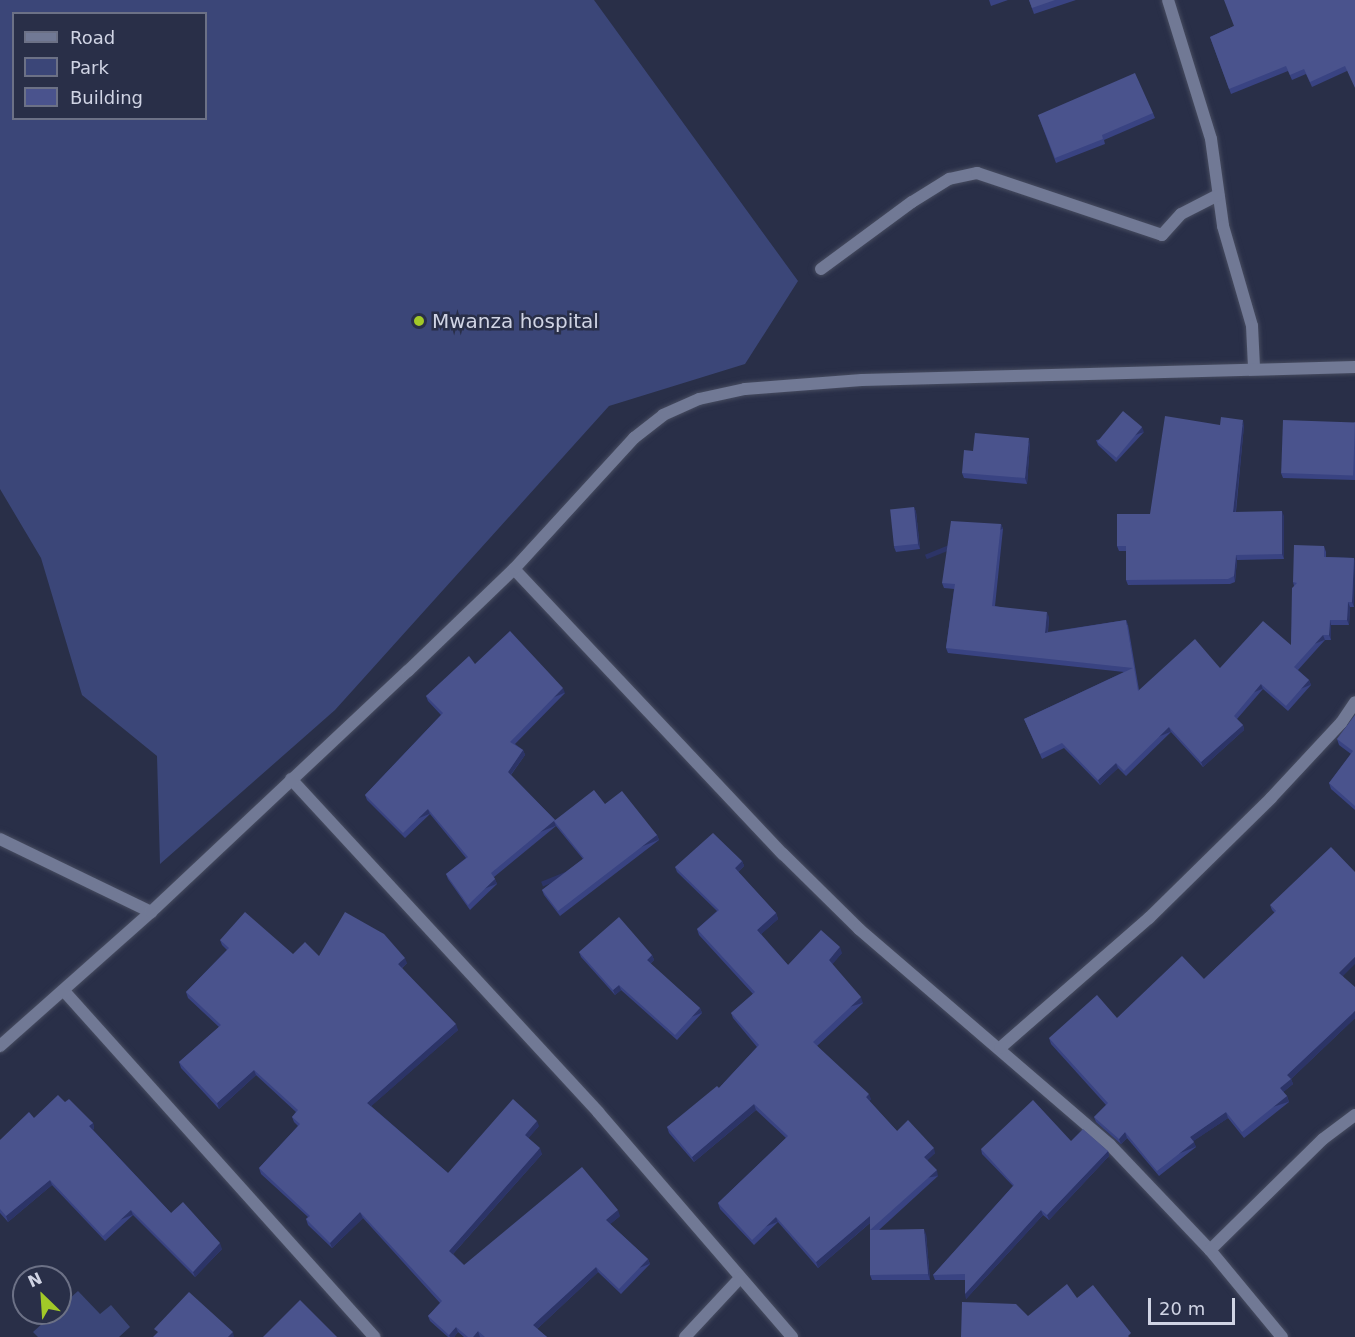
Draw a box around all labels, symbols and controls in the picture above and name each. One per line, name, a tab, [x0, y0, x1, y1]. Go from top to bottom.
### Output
legend	[12, 12, 207, 120]
text: Road	[70, 27, 115, 48]
text: Park	[70, 57, 109, 78]
text: Building	[70, 87, 143, 108]
place label: Mwanza hospital	[432, 309, 599, 333]
marker: Mwanza hospital	[410, 312, 428, 330]
north arrow	[12, 1265, 72, 1325]
text: N	[25, 1269, 45, 1291]
scale bar	[1151, 1286, 1238, 1324]
text: 20 m	[1159, 1298, 1205, 1319]

